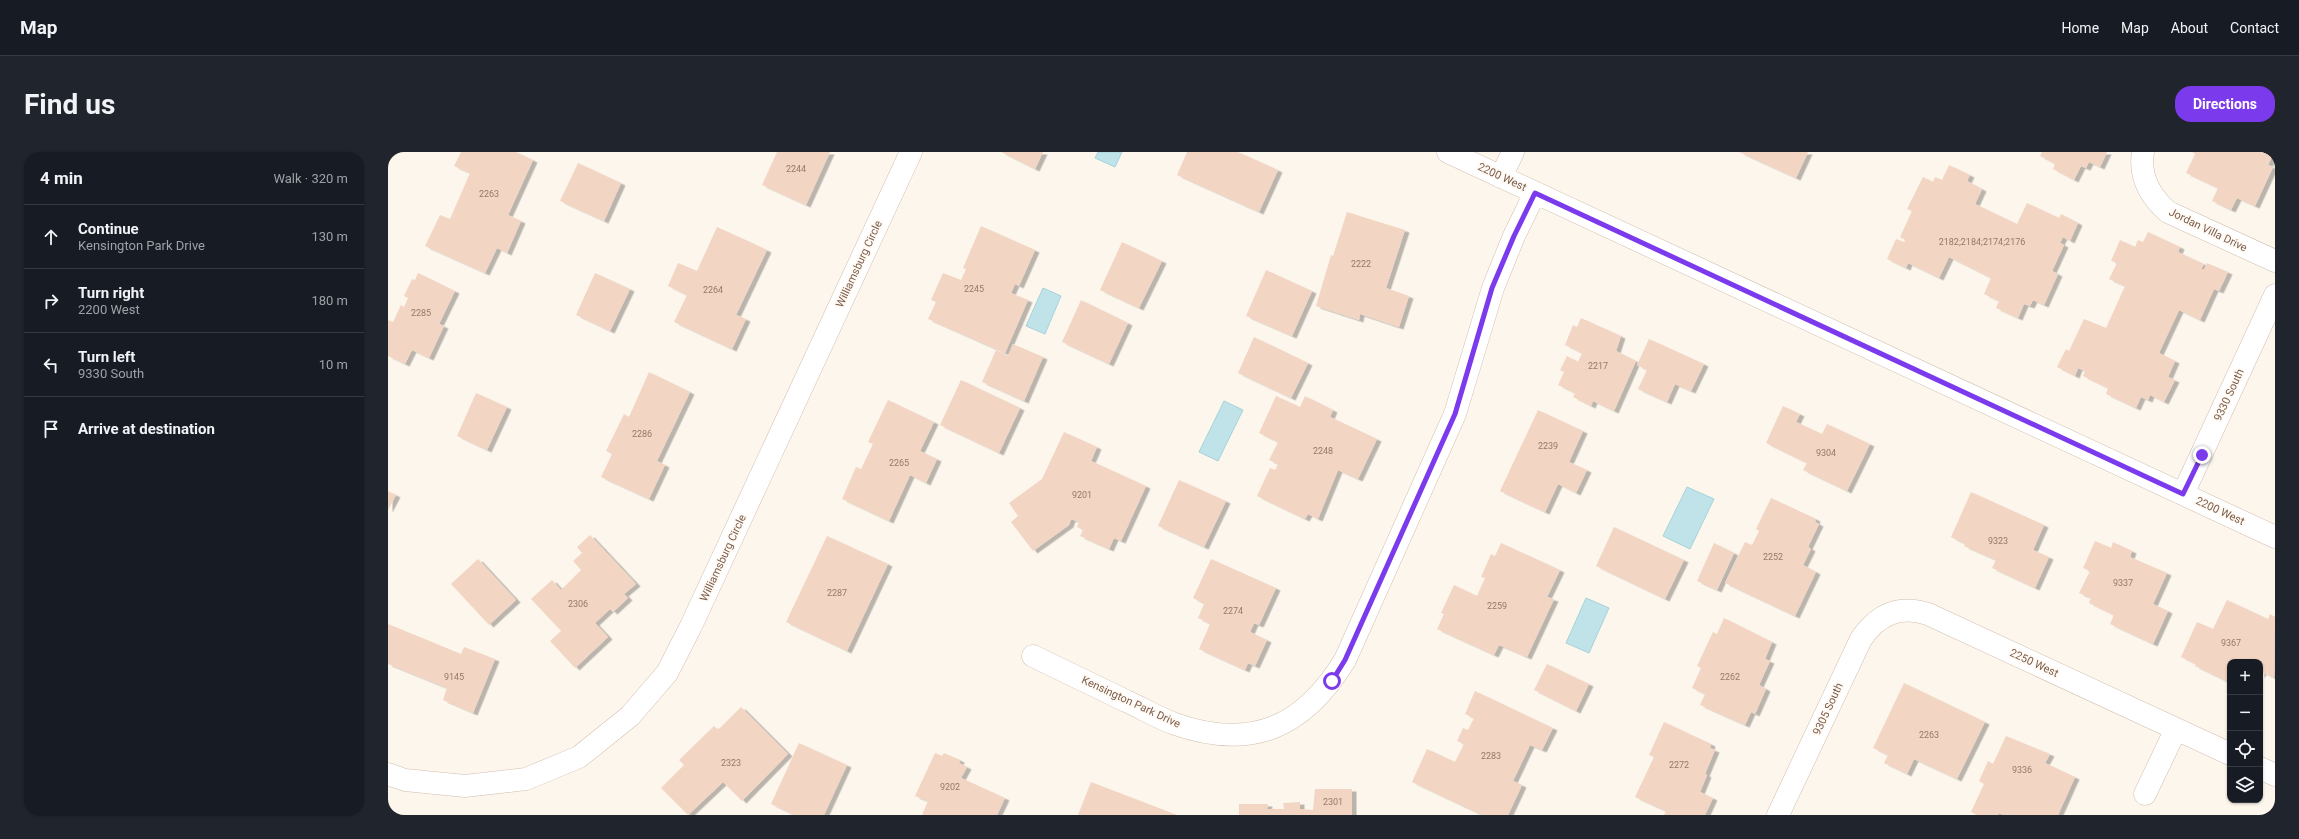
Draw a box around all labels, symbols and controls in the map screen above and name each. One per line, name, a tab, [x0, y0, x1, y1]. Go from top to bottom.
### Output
text: Map	[20, 16, 58, 39]
text: Home	[2061, 20, 2099, 36]
text: Map	[2121, 20, 2149, 36]
text: About	[2171, 20, 2208, 36]
text: Contact	[2230, 20, 2279, 36]
button: Directions	[2175, 86, 2275, 122]
text: Find us	[24, 88, 115, 121]
street label: 2200 West	[1476, 160, 1529, 194]
house number: 2244	[786, 164, 806, 174]
text: 4 min	[40, 168, 83, 188]
text: Walk · 320 m	[273, 171, 348, 186]
house number: 2263	[479, 189, 499, 199]
street label: Jordan Villa Drive	[2167, 205, 2249, 255]
street label: Williamsburg Circle	[833, 218, 885, 309]
text: Continue	[78, 220, 139, 238]
icon: ahead	[40, 226, 62, 248]
text: 130 m	[311, 229, 348, 244]
house number: 2182;2184;2174;2176	[1939, 237, 2025, 247]
text: Kensington Park Drive	[78, 238, 205, 253]
house number: 2222	[1351, 259, 1371, 269]
text: Turn right	[78, 284, 144, 302]
house number: 2245	[964, 284, 984, 294]
house number: 2264	[703, 285, 723, 295]
icon: right	[40, 290, 62, 312]
text: 180 m	[311, 293, 348, 308]
text: 2200 West	[78, 302, 140, 317]
house number: 2285	[411, 308, 431, 318]
text: Turn left	[78, 348, 135, 366]
icon: left	[40, 354, 62, 376]
text: 10 m	[319, 357, 348, 372]
house number: 2217	[1588, 361, 1608, 371]
text: 9330 South	[78, 366, 144, 381]
street label: 9330 South	[2211, 367, 2247, 423]
icon: arrive	[40, 418, 62, 440]
text: Arrive at destination	[78, 420, 215, 438]
house number: 2286	[632, 429, 652, 439]
house number: 2239	[1538, 441, 1558, 451]
house number: 2248	[1313, 446, 1333, 456]
route end	[2193, 446, 2211, 464]
house number: 9304	[1816, 448, 1836, 458]
house number: 2265	[889, 458, 909, 468]
house number: 9201	[1072, 490, 1092, 500]
street label: 2200 West	[2194, 494, 2247, 528]
street label: Williamsburg Circle	[697, 512, 749, 603]
house number: 9323	[1988, 536, 2008, 546]
house number: 2252	[1763, 552, 1783, 562]
house number: 9337	[2113, 578, 2133, 588]
house number: 2287	[827, 588, 847, 598]
house number: 2306	[568, 599, 588, 609]
house number: 2259	[1487, 601, 1507, 611]
house number: 2274	[1223, 606, 1243, 616]
house number: 9367	[2221, 638, 2241, 648]
street label: 2250 West	[2008, 646, 2061, 680]
map controls	[2227, 659, 2263, 803]
button: +	[2227, 659, 2263, 695]
house number: 9145	[444, 672, 464, 682]
route start	[1323, 672, 1341, 690]
house number: 2262	[1720, 672, 1740, 682]
street label: Kensington Park Drive	[1080, 673, 1183, 731]
street label: 9305 South	[1810, 681, 1846, 737]
button: −	[2227, 695, 2263, 731]
house number: 2263	[1919, 730, 1939, 740]
button: locate	[2227, 731, 2263, 767]
house number: 2283	[1481, 751, 1501, 761]
house number: 2323	[721, 758, 741, 768]
house number: 2272	[1669, 760, 1689, 770]
house number: 9336	[2012, 765, 2032, 775]
button: layers	[2227, 767, 2263, 803]
house number: 9202	[940, 782, 960, 792]
house number: 2301	[1323, 797, 1343, 807]

